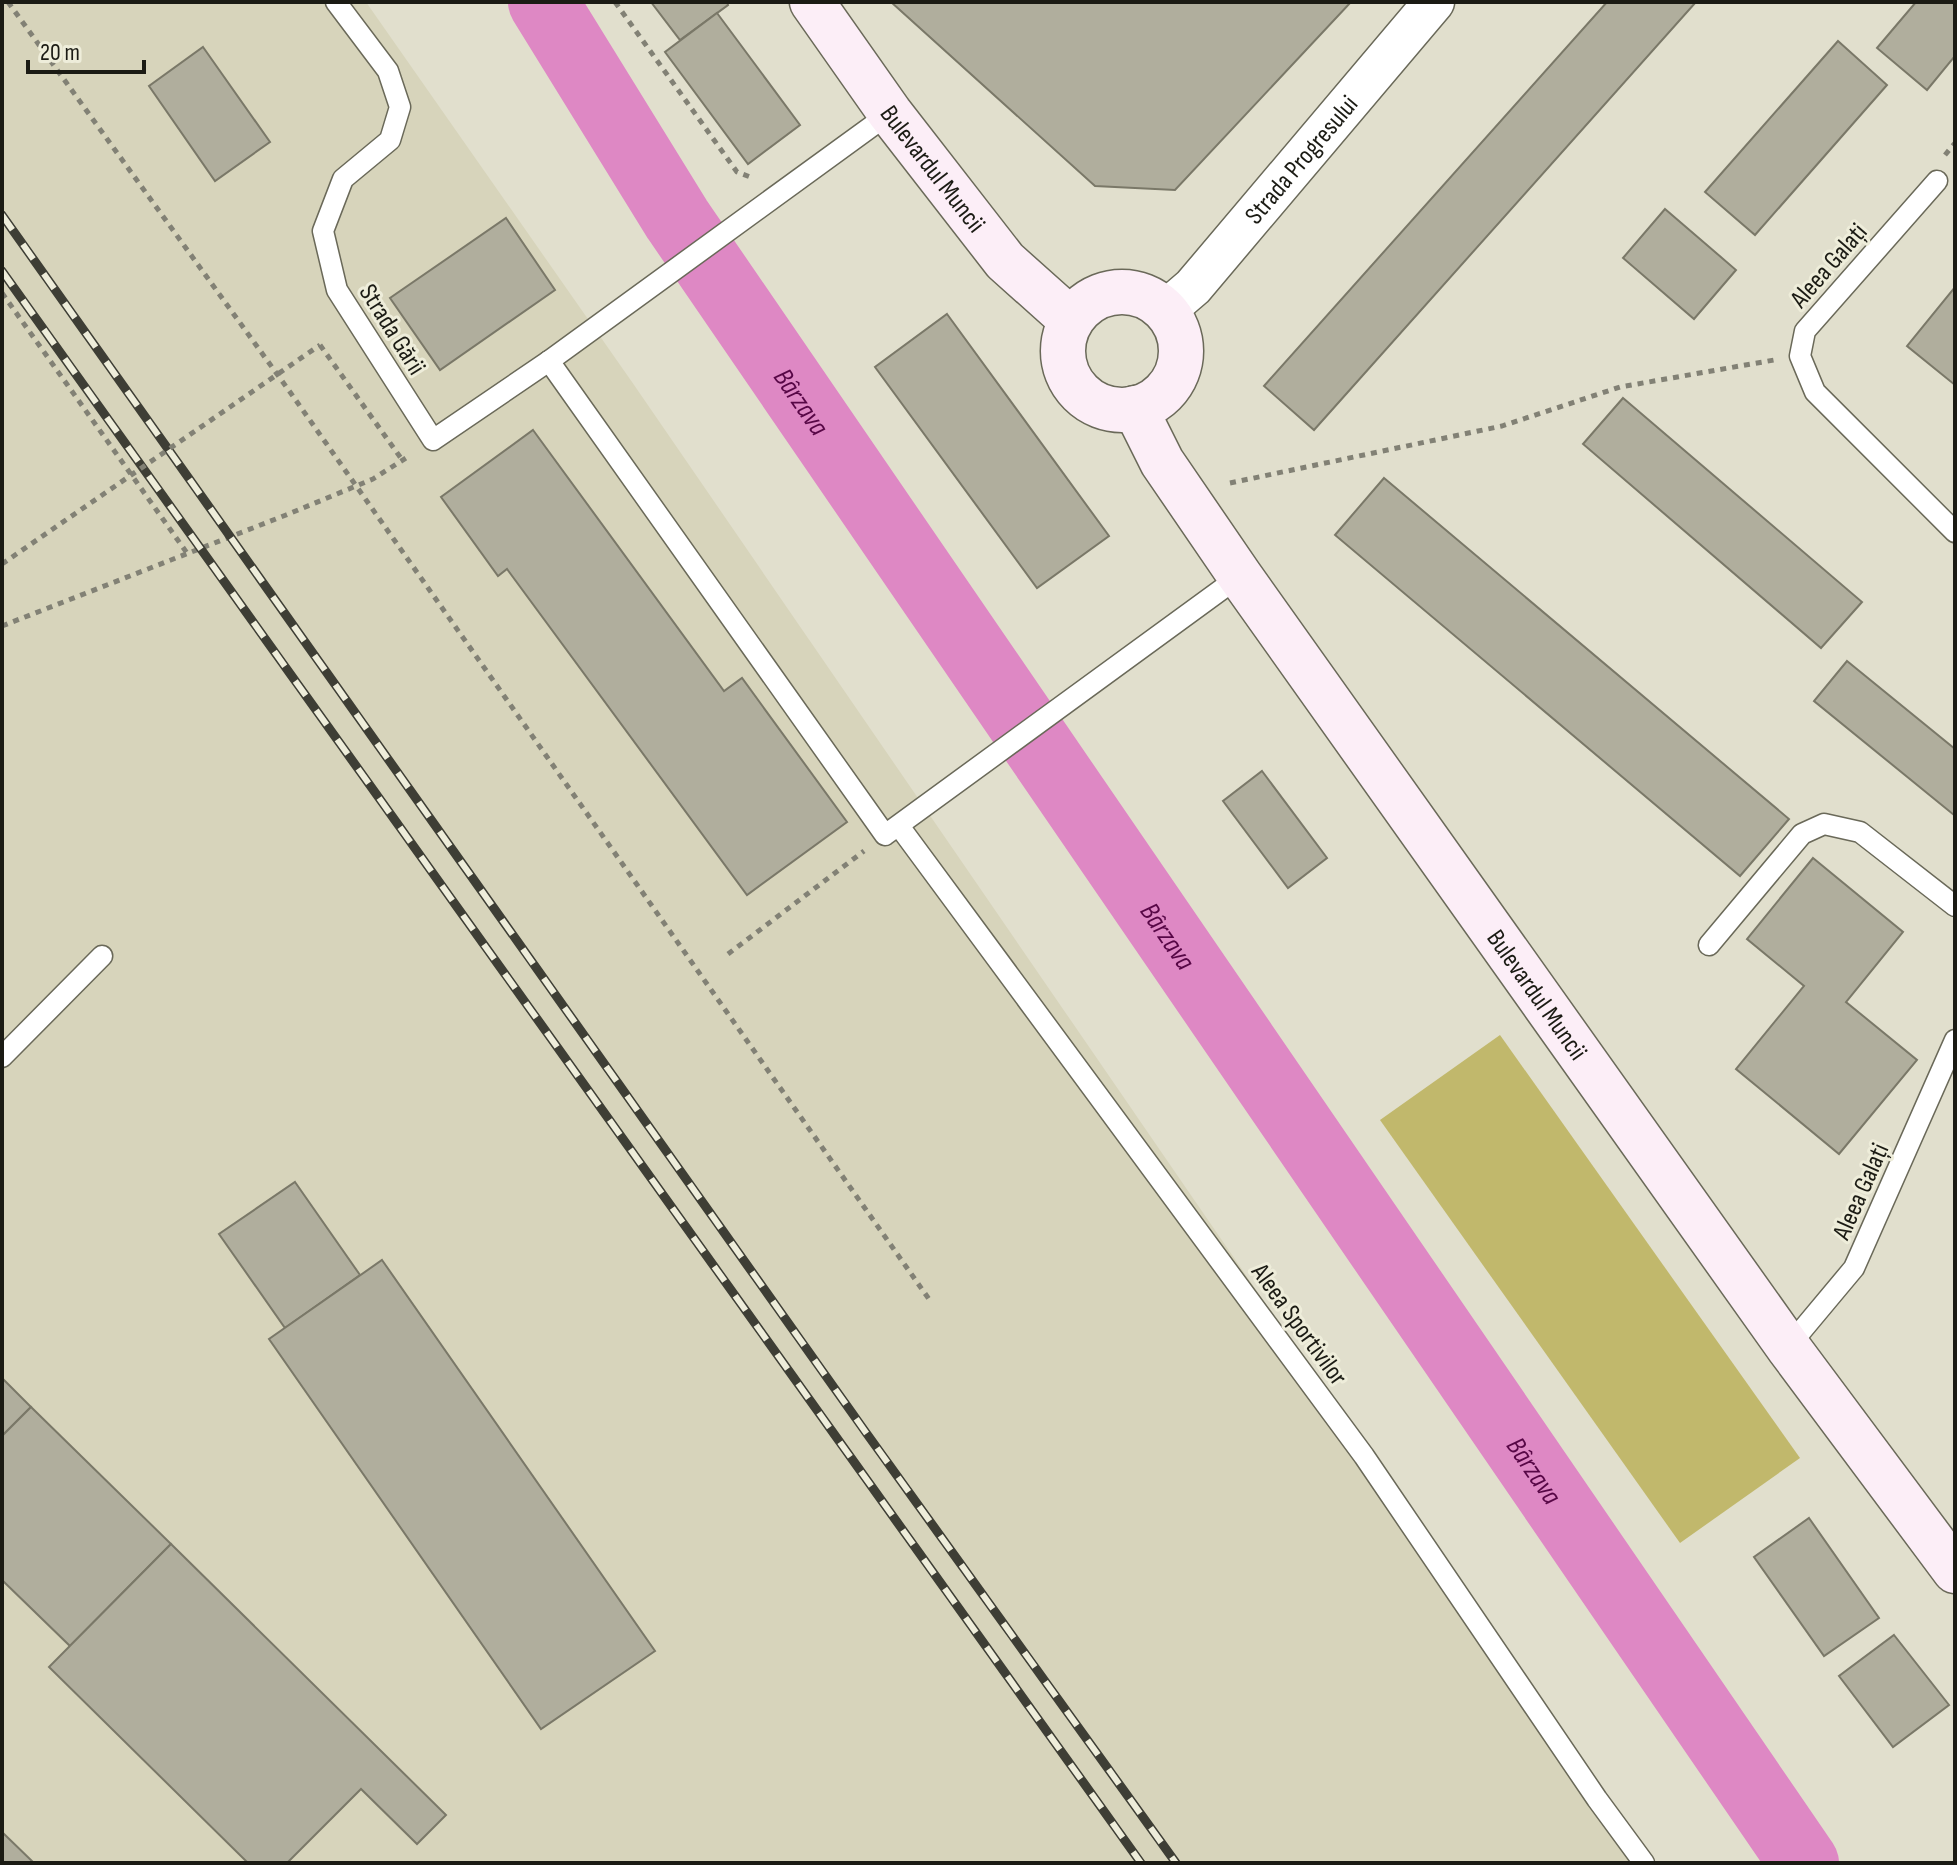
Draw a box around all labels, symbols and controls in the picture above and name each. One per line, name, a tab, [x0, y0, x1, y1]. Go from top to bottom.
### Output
scale bar	[28, 24, 144, 74]
text: 20 m	[40, 38, 80, 67]
street label: Strada Progresului	[1239, 90, 1365, 231]
street label: Bulevardul Muncii	[873, 100, 991, 239]
street label: Aleea Galați	[1783, 217, 1874, 315]
street label: Strada Gării	[352, 279, 432, 381]
water label: Bârzava	[766, 362, 836, 442]
water label: Bârzava	[1133, 897, 1202, 977]
street label: Bulevardul Muncii	[1479, 924, 1593, 1067]
street label: Aleea Galați	[1826, 1139, 1896, 1245]
street label: Aleea Sportivilor	[1244, 1257, 1354, 1392]
water label: Bârzava	[1499, 1431, 1568, 1511]

